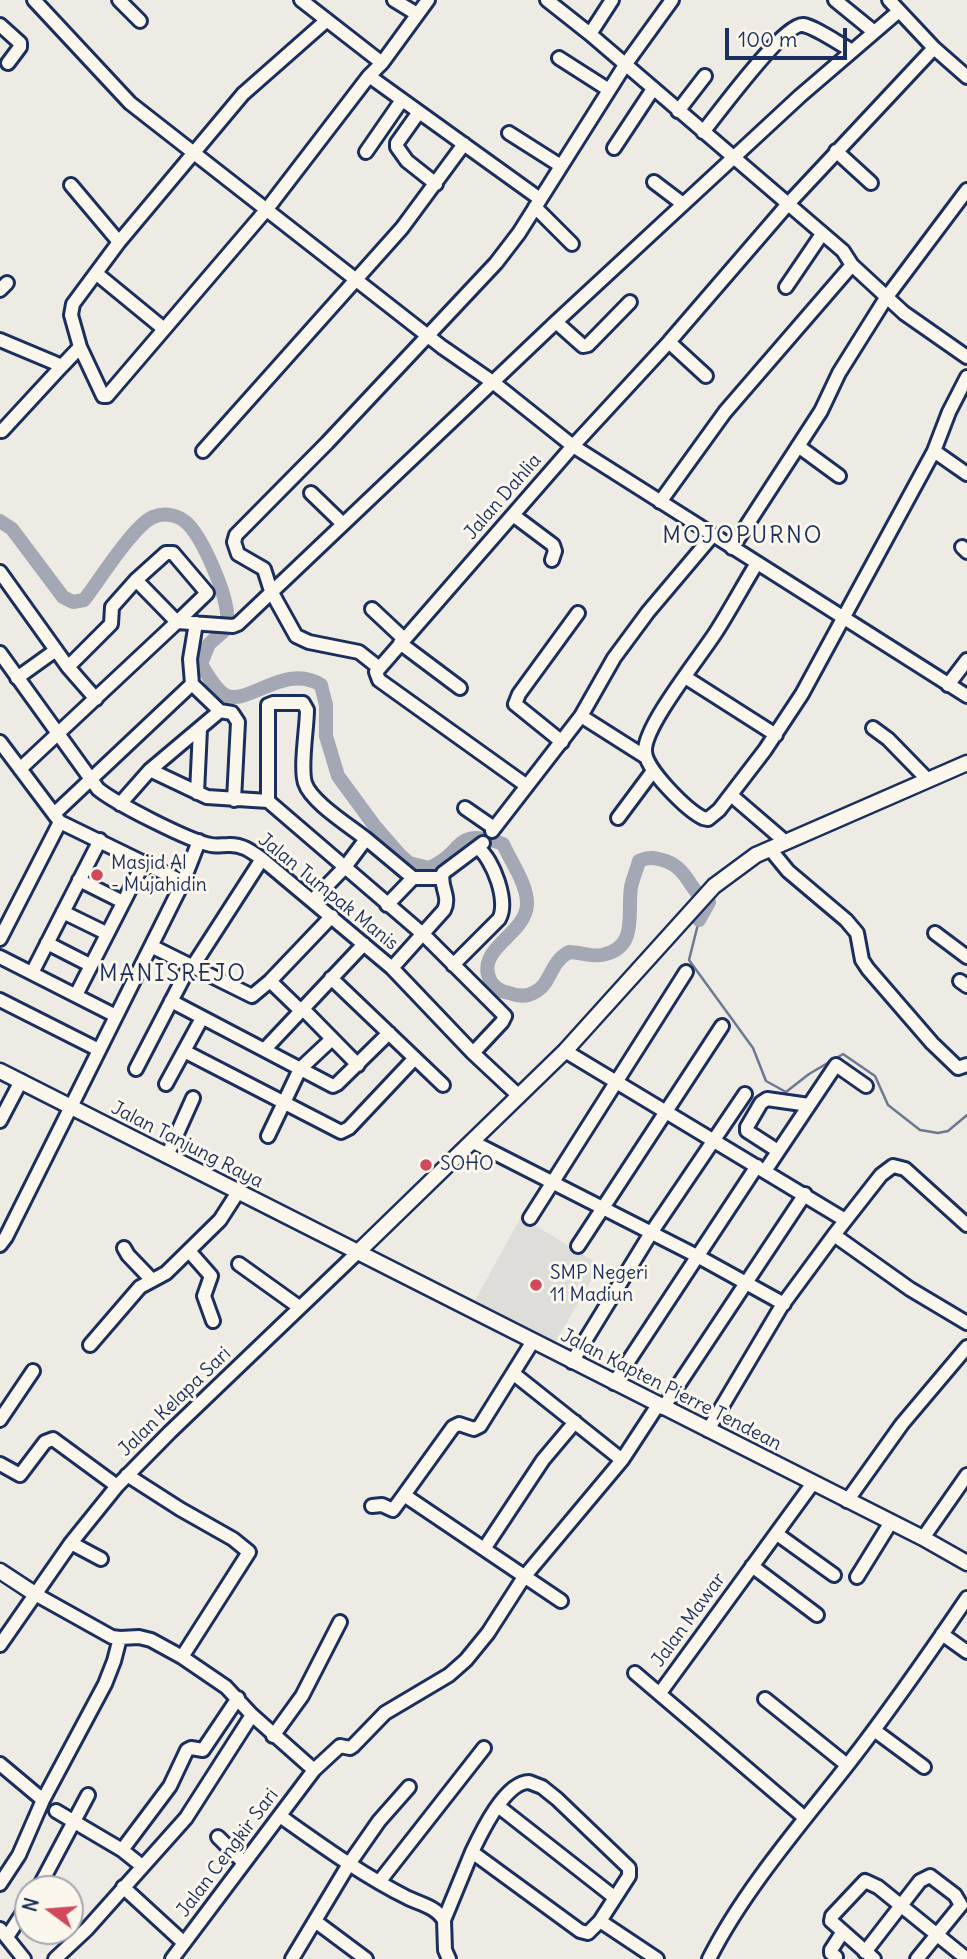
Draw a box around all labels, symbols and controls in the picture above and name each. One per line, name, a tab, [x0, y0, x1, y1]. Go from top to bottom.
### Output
scale bar	[729, 14, 852, 58]
text: 100 m	[738, 26, 797, 53]
street label: Jalan Dahlia	[460, 450, 546, 544]
district label: MOJOPURNO	[663, 522, 823, 550]
street label: Jalan Tumpak Manis	[253, 829, 403, 955]
place label: Masjid Al - Mujahidin	[111, 853, 207, 897]
marker: Masjid Al - Mujahidin	[89, 867, 105, 883]
district label: MANISREJO	[100, 960, 246, 988]
street label: Jalan Tanjung Raya	[107, 1097, 267, 1193]
place label: SOHO	[440, 1154, 494, 1176]
marker: SOHO	[418, 1157, 434, 1173]
place label: SMP Negeri 11 Madiun	[550, 1263, 648, 1307]
marker: SMP Negeri 11 Madiun	[528, 1277, 544, 1293]
street label: Jalan Kapten Pierre Tendean	[557, 1324, 785, 1456]
street label: Jalan Kelapa Sari	[114, 1343, 236, 1461]
street label: Jalan Mawar	[647, 1568, 731, 1672]
street label: Jalan Cengkir Sari	[172, 1784, 284, 1922]
north arrow	[14, 1875, 84, 1945]
text: N	[17, 1895, 44, 1914]

